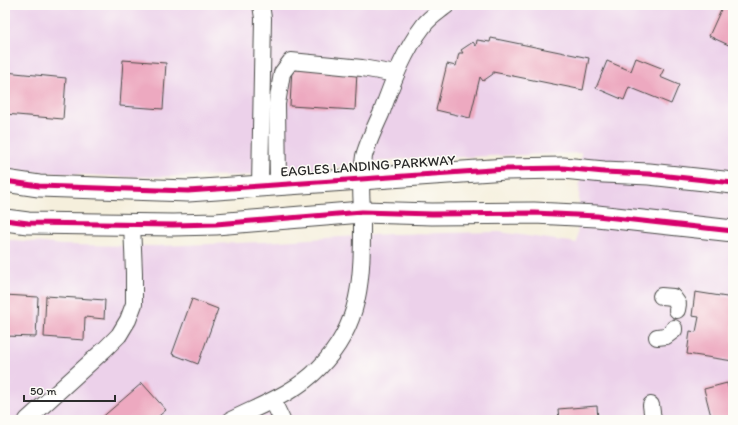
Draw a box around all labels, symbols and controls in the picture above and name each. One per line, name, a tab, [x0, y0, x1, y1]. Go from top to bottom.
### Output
street label: EAGLES LANDING PARKWAY	[280, 151, 456, 181]
scale bar	[24, 377, 115, 403]
text: 50 m	[30, 384, 56, 398]

